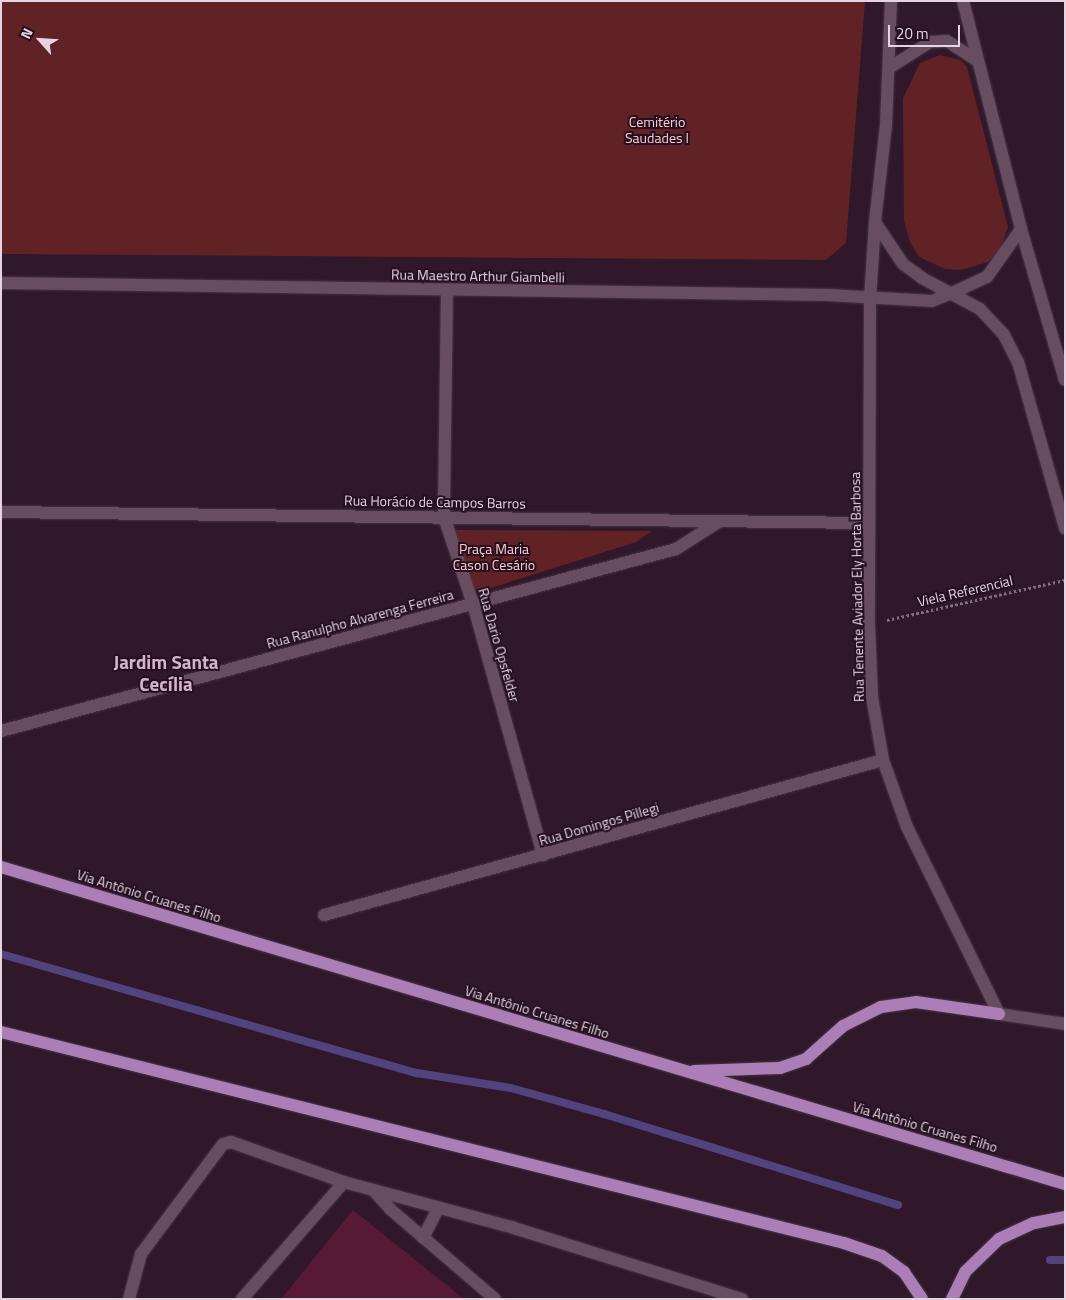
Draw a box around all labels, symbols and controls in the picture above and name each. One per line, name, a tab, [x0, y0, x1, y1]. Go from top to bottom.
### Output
north arrow	[15, 15, 65, 65]
scale bar	[891, 15, 964, 47]
text: 20 m	[896, 22, 929, 45]
text: N	[15, 24, 38, 42]
park label: Cemitério Saudades I	[625, 114, 689, 146]
street label: Rua Maestro Arthur Giambelli	[391, 266, 565, 286]
street label: Rua Tenente Aviador Ely Horta Barbosa	[847, 472, 867, 702]
street label: Rua Horácio de Campos Barros	[344, 492, 526, 512]
park label: Praça Maria Cason Cesário	[453, 541, 535, 574]
street label: Viela Referencial	[916, 572, 1014, 610]
street label: Rua Ranulpho Alvarenga Ferreira	[265, 586, 455, 652]
street label: Rua Dario Opsfelder	[475, 586, 523, 704]
district label: Jardim Santa Cecília	[113, 651, 219, 695]
street label: Rua Domingos Pillegi	[537, 799, 661, 849]
street label: Via Antônio Cruanes Filho	[75, 866, 223, 926]
street label: Via Antônio Cruanes Filho	[463, 982, 611, 1042]
street label: Via Antônio Cruanes Filho	[851, 1098, 999, 1156]

